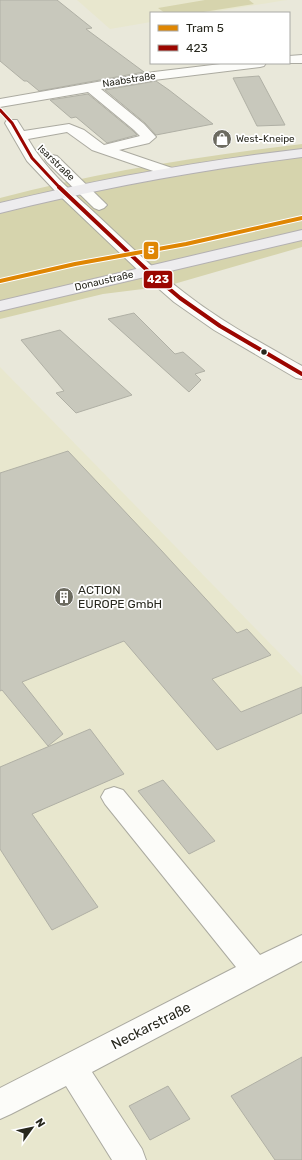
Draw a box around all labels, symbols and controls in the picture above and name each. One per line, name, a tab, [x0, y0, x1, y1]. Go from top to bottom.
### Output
legend	[150, 12, 290, 64]
text: Tram 5	[186, 21, 224, 35]
text: 423	[186, 41, 208, 55]
street label: Naabstraße	[102, 70, 157, 90]
shop icon: West-Kneipe	[211, 128, 233, 150]
place label: West-Kneipe	[236, 133, 295, 145]
street label: Isarstraße	[35, 142, 77, 184]
line badge: 5	[143, 241, 159, 260]
text: 5	[147, 244, 155, 257]
street label: Donaustraße	[73, 268, 135, 294]
line badge: 423	[143, 270, 173, 289]
text: 423	[147, 273, 169, 286]
unlabelled marker	[259, 347, 269, 357]
place label: ACTION EUROPE GmbH	[78, 583, 162, 611]
building icon: ACTION EUROPE GmbH	[53, 586, 75, 608]
street label: Neckarstraße	[108, 999, 194, 1053]
north arrow	[12, 1108, 52, 1148]
text: N	[32, 1116, 48, 1130]

